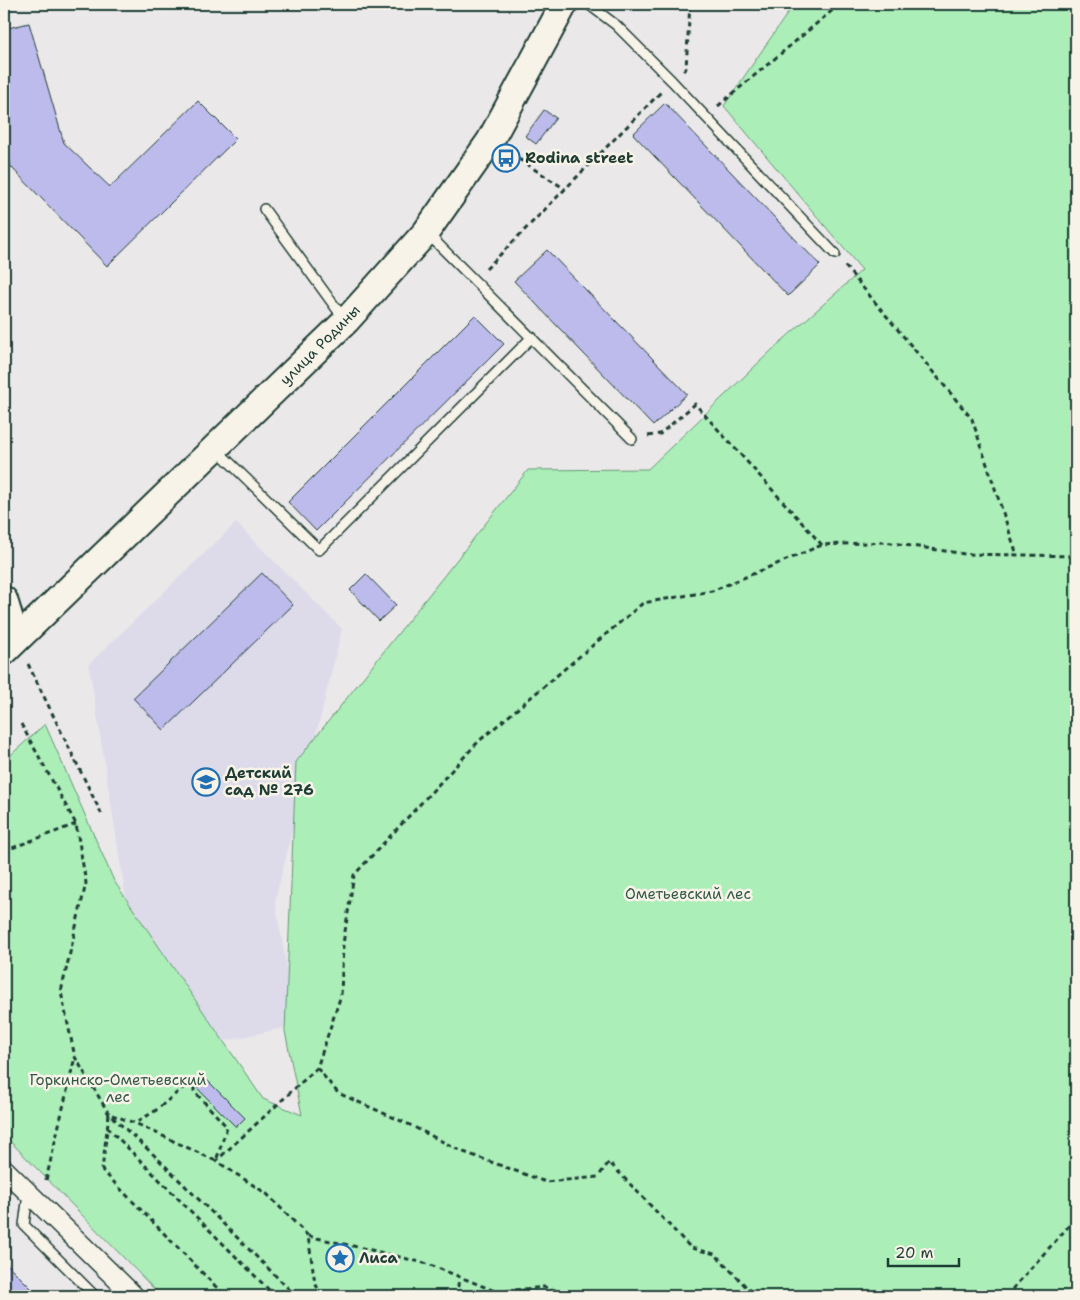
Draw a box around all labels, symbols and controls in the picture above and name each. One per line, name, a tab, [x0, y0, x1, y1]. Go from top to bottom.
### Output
bus stop icon: Rodina street	[491, 143, 521, 173]
place label: Rodina street	[525, 148, 633, 168]
street label: улица Родины	[275, 300, 365, 390]
place label: Детский сад № 276	[225, 763, 314, 800]
school or university icon: Детский сад № 276	[191, 767, 221, 797]
park label: Ометьевский лес	[625, 884, 751, 904]
park label: Горкинско-Ометьевский лес	[30, 1070, 207, 1107]
scale bar	[888, 1235, 959, 1267]
place icon: Лиса	[325, 1243, 355, 1273]
text: 20 m	[895, 1243, 934, 1263]
place label: Лиса	[359, 1248, 399, 1268]

